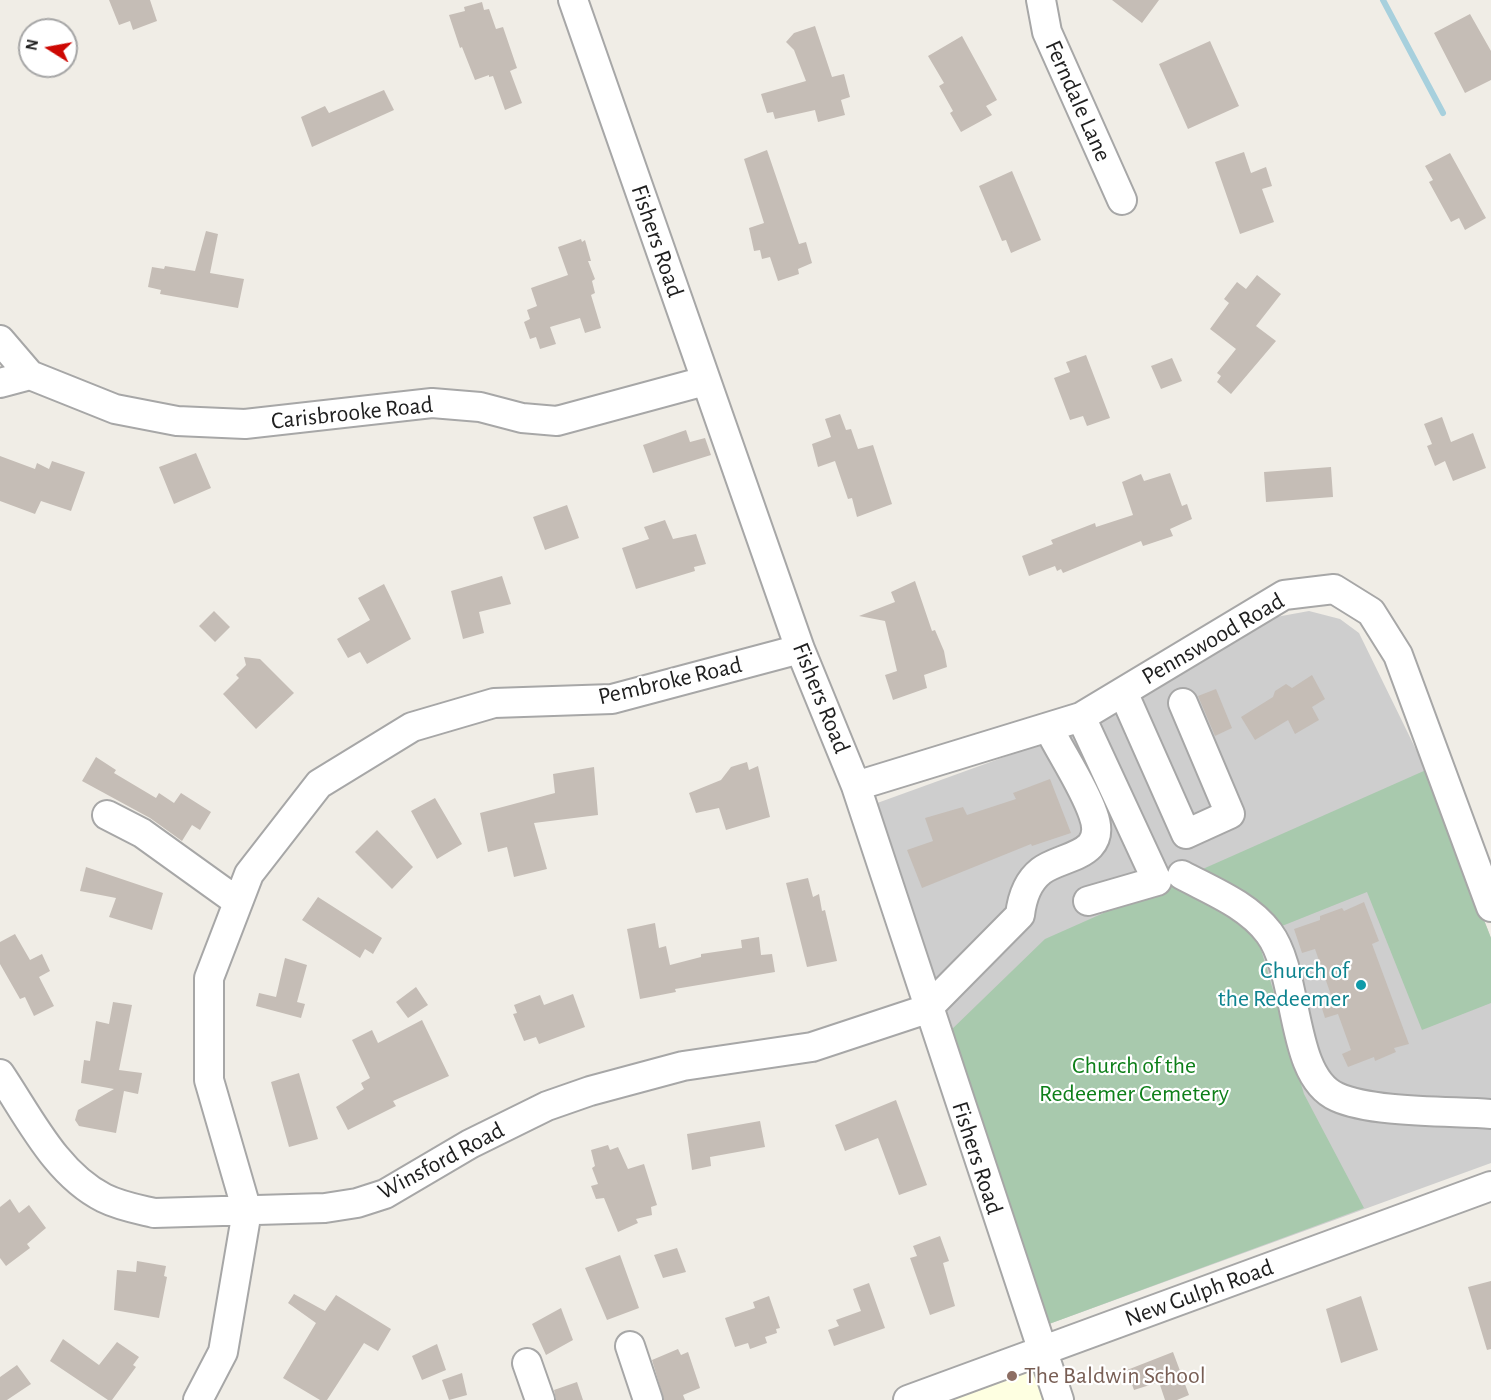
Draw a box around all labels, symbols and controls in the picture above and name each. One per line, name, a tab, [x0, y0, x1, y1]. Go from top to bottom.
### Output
north arrow	[18, 18, 78, 78]
street label: Ferndale Lane	[1039, 36, 1117, 166]
text: N	[23, 38, 41, 52]
street label: Fishers Road	[624, 181, 690, 301]
street label: Carisbrooke Road	[270, 390, 434, 436]
street label: Pennswood Road	[1137, 587, 1289, 691]
street label: Fishers Road	[786, 638, 856, 758]
street label: Pembroke Road	[595, 650, 745, 712]
place label: Church of the Redeemer	[1218, 957, 1349, 1013]
marker: Church of the Redeemer	[1354, 978, 1368, 992]
park label: Church of the Redeemer Cemetery	[1039, 1052, 1229, 1108]
street label: Fishers Road	[945, 1098, 1009, 1218]
street label: Winsford Road	[373, 1116, 509, 1206]
street label: New Gulph Road	[1121, 1253, 1277, 1333]
place label: The Baldwin School	[1024, 1362, 1206, 1390]
marker: The Baldwin School	[1005, 1369, 1019, 1383]

